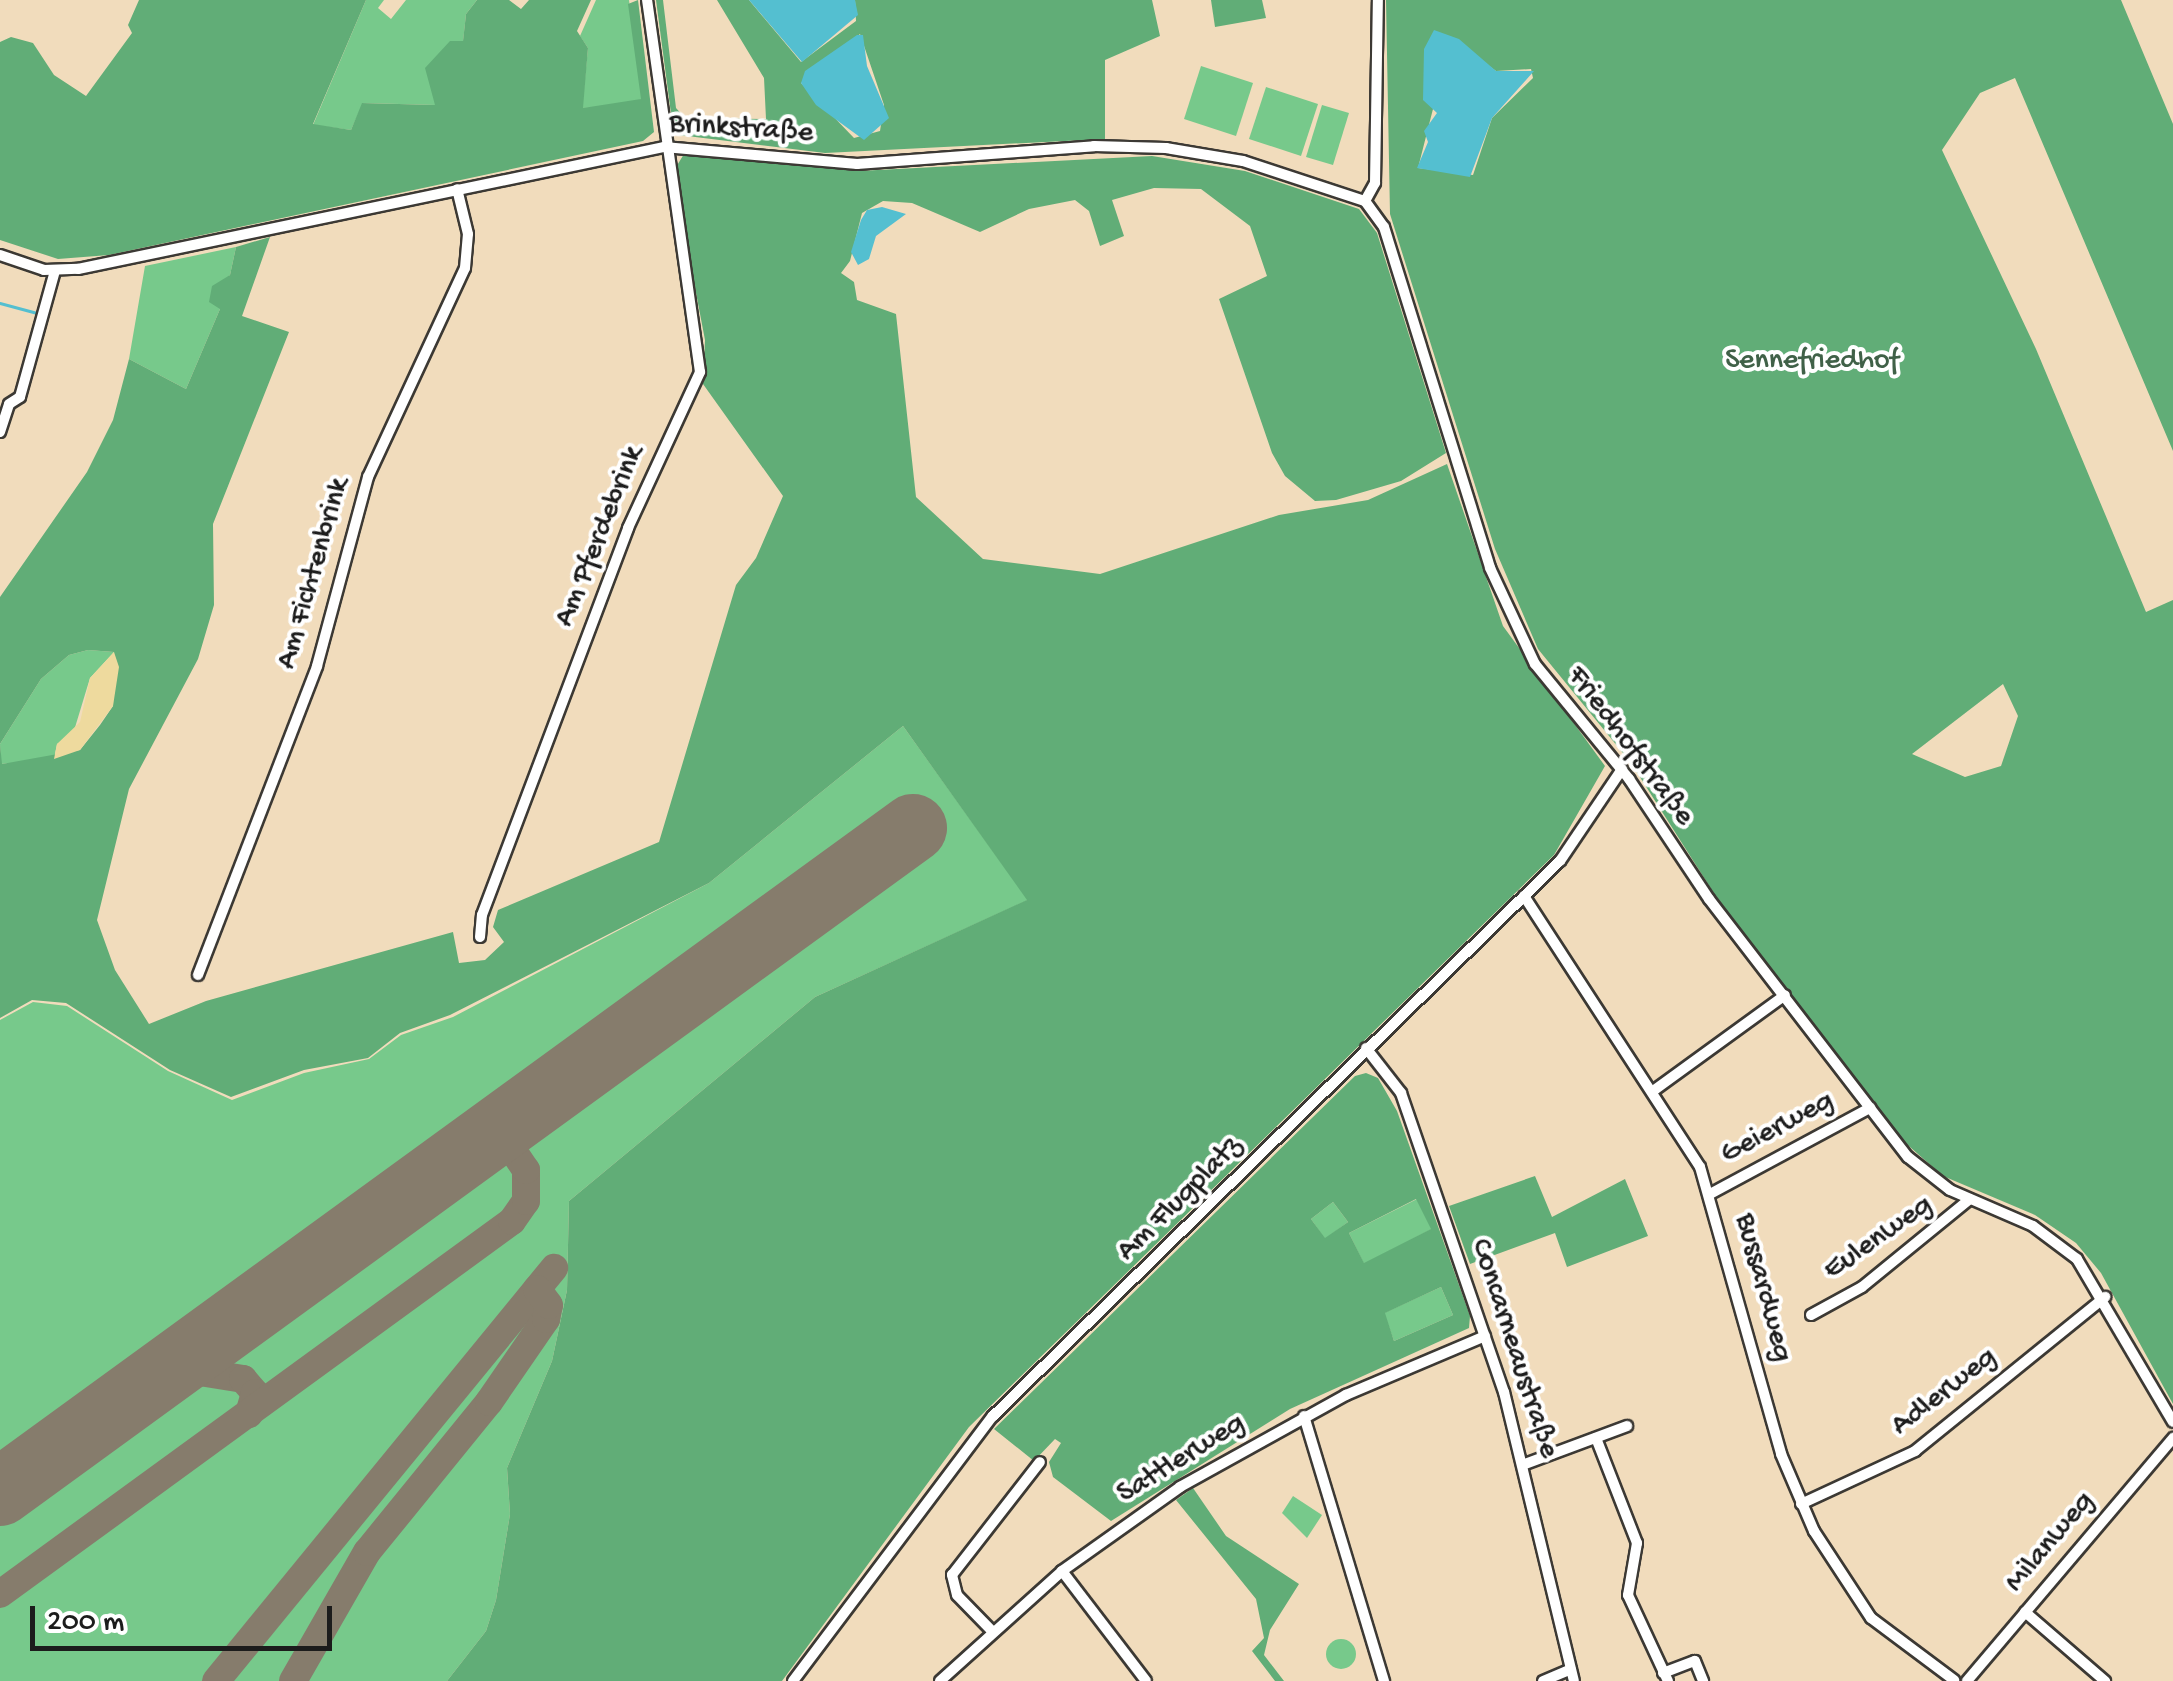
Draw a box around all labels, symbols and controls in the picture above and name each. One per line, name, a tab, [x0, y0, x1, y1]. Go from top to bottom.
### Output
street label: Brinkstraße	[668, 107, 814, 153]
park label: Sennefriedhof	[1725, 344, 1899, 380]
street label: Am Pferdebrink	[548, 441, 654, 633]
street label: Am Fichtenbrink	[271, 474, 359, 674]
street label: Friedhofstraße	[1557, 660, 1701, 834]
street label: Geierweg	[1715, 1084, 1841, 1174]
street label: Am Flugplatz	[1111, 1130, 1251, 1270]
street label: Eulenweg	[1818, 1188, 1940, 1290]
street label: Bussardweg	[1725, 1210, 1799, 1366]
street label: Concarneaustraße	[1461, 1235, 1565, 1463]
street label: Adlerweg	[1885, 1341, 2005, 1445]
street label: Sattlerweg	[1112, 1407, 1252, 1513]
street label: Milanweg	[1998, 1485, 2104, 1601]
scale bar	[35, 1586, 338, 1648]
text: 200 m	[47, 1606, 124, 1641]

